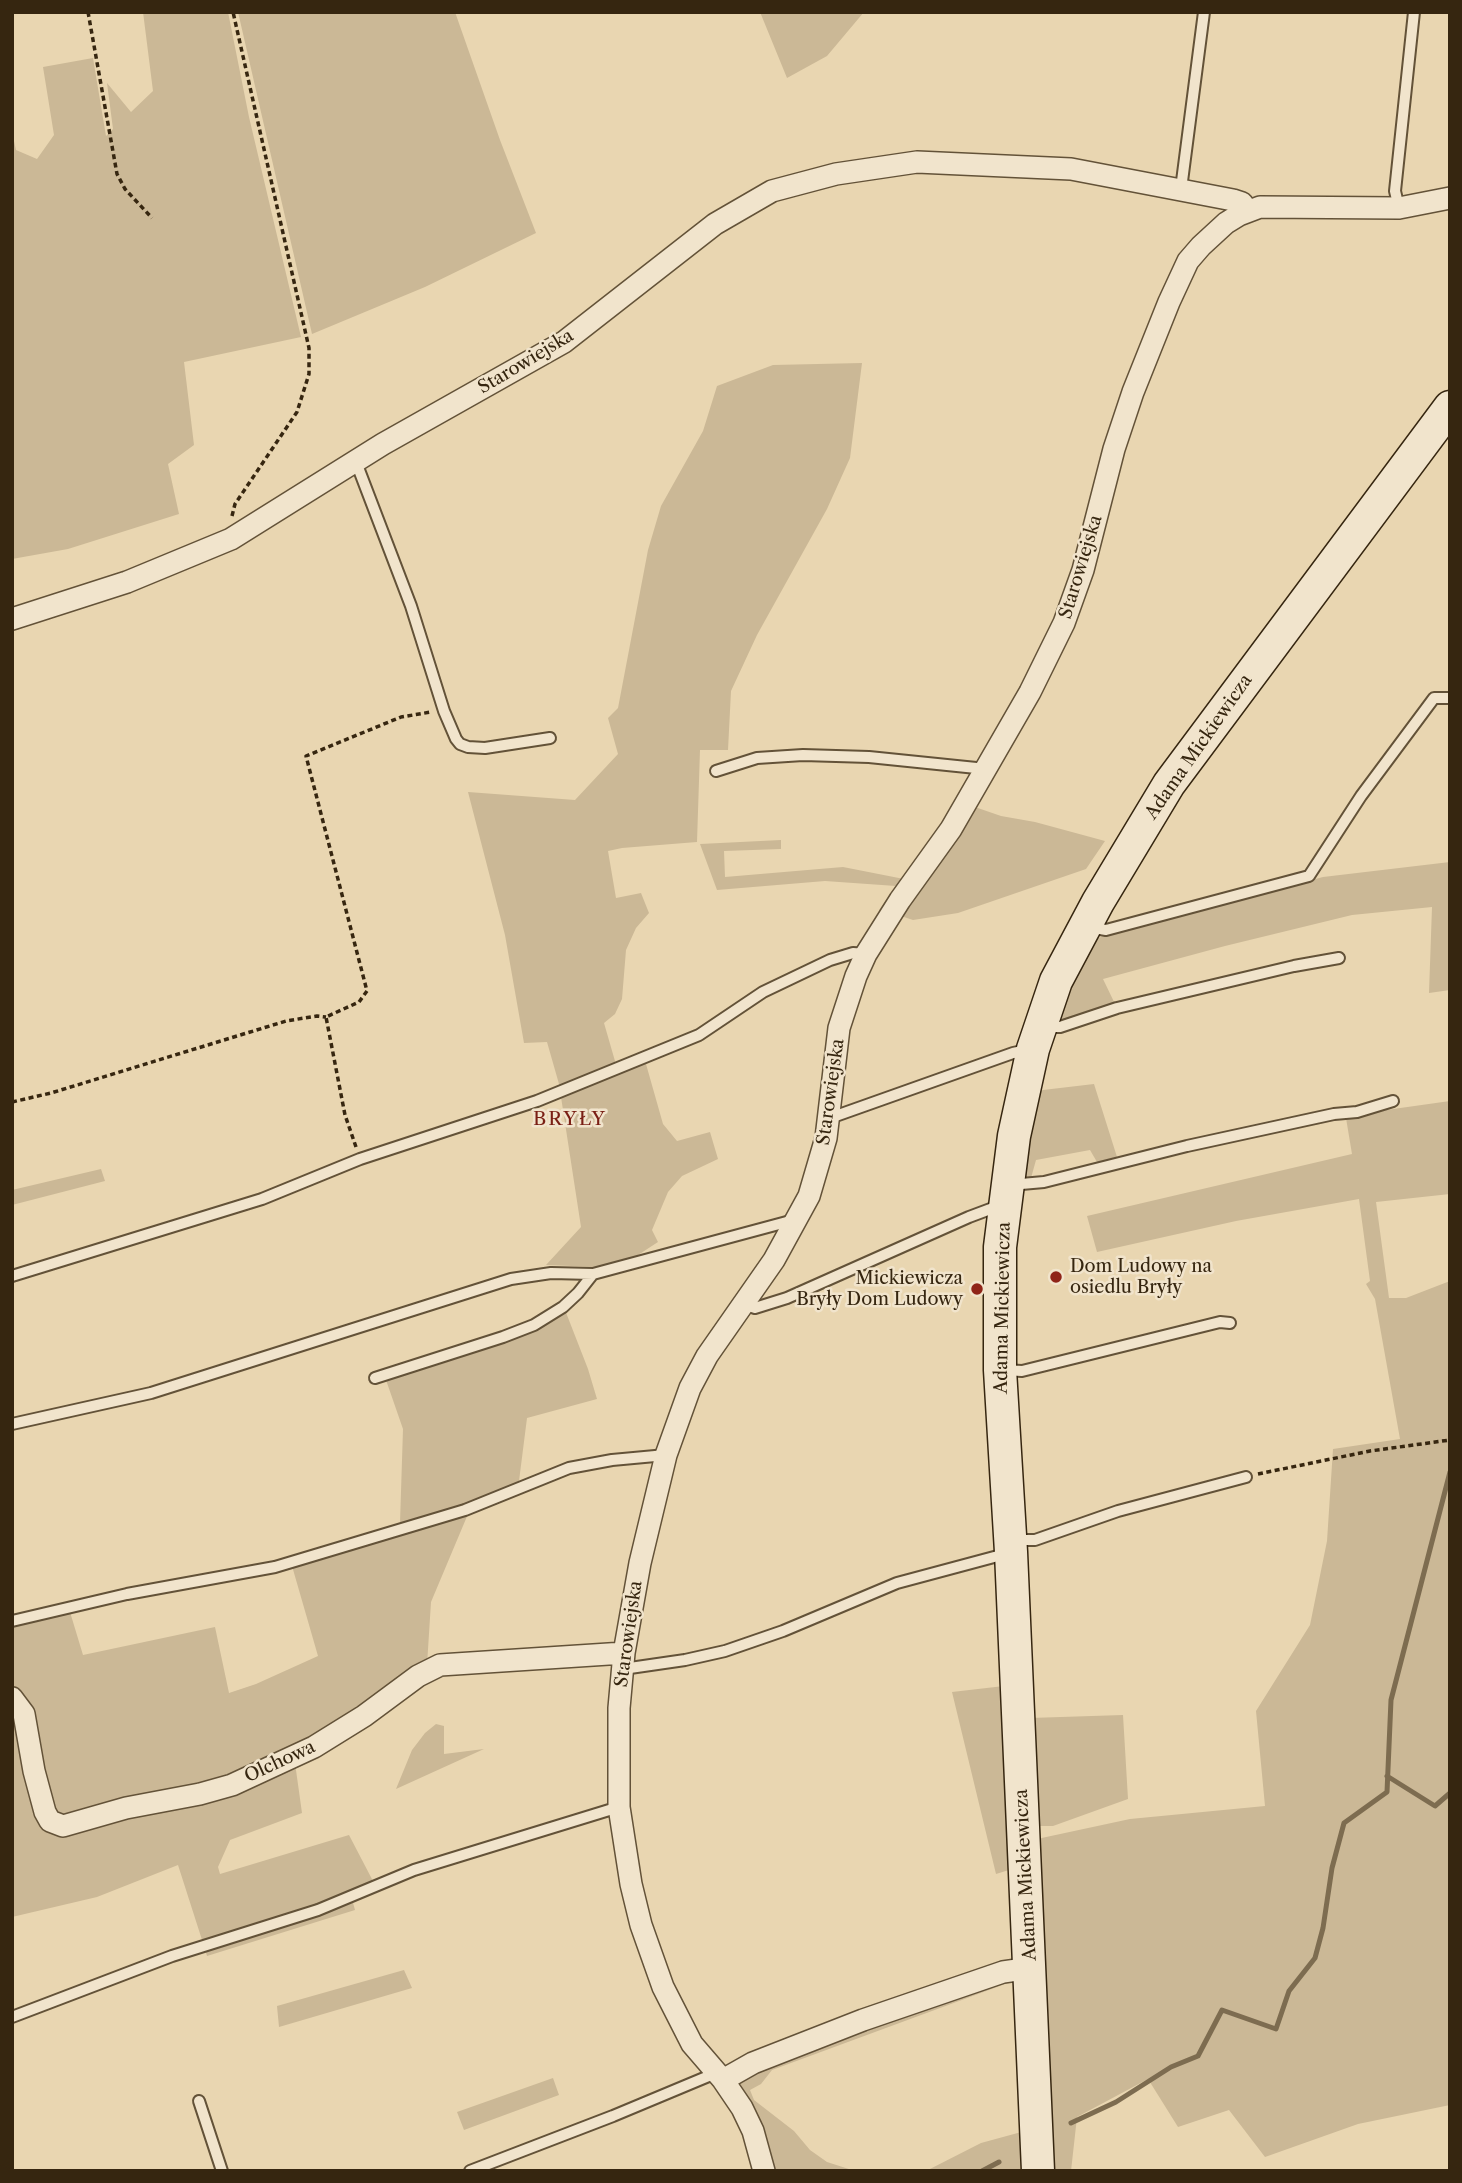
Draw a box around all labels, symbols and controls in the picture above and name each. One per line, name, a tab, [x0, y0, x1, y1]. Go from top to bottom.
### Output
street label: Starowiejska	[474, 325, 578, 399]
street label: Starowiejska	[1055, 512, 1107, 622]
street label: Adama Mickiewicza	[1141, 670, 1257, 824]
street label: Starowiejska	[813, 1037, 849, 1147]
district label: BRYŁY	[534, 1109, 606, 1131]
street label: Adama Mickiewicza	[991, 1222, 1015, 1394]
place label: Dom Ludowy na osiedlu Bryły	[1070, 1256, 1212, 1298]
place label: Mickiewicza Bryły Dom Ludowy	[796, 1268, 963, 1310]
marker: Dom Ludowy na osiedlu Bryły	[1048, 1269, 1064, 1285]
marker: Mickiewicza Bryły Dom Ludowy	[969, 1281, 985, 1297]
street label: Starowiejska	[611, 1579, 647, 1689]
street label: Olchowa	[241, 1736, 319, 1788]
street label: Adama Mickiewicza	[1011, 1789, 1041, 1961]

